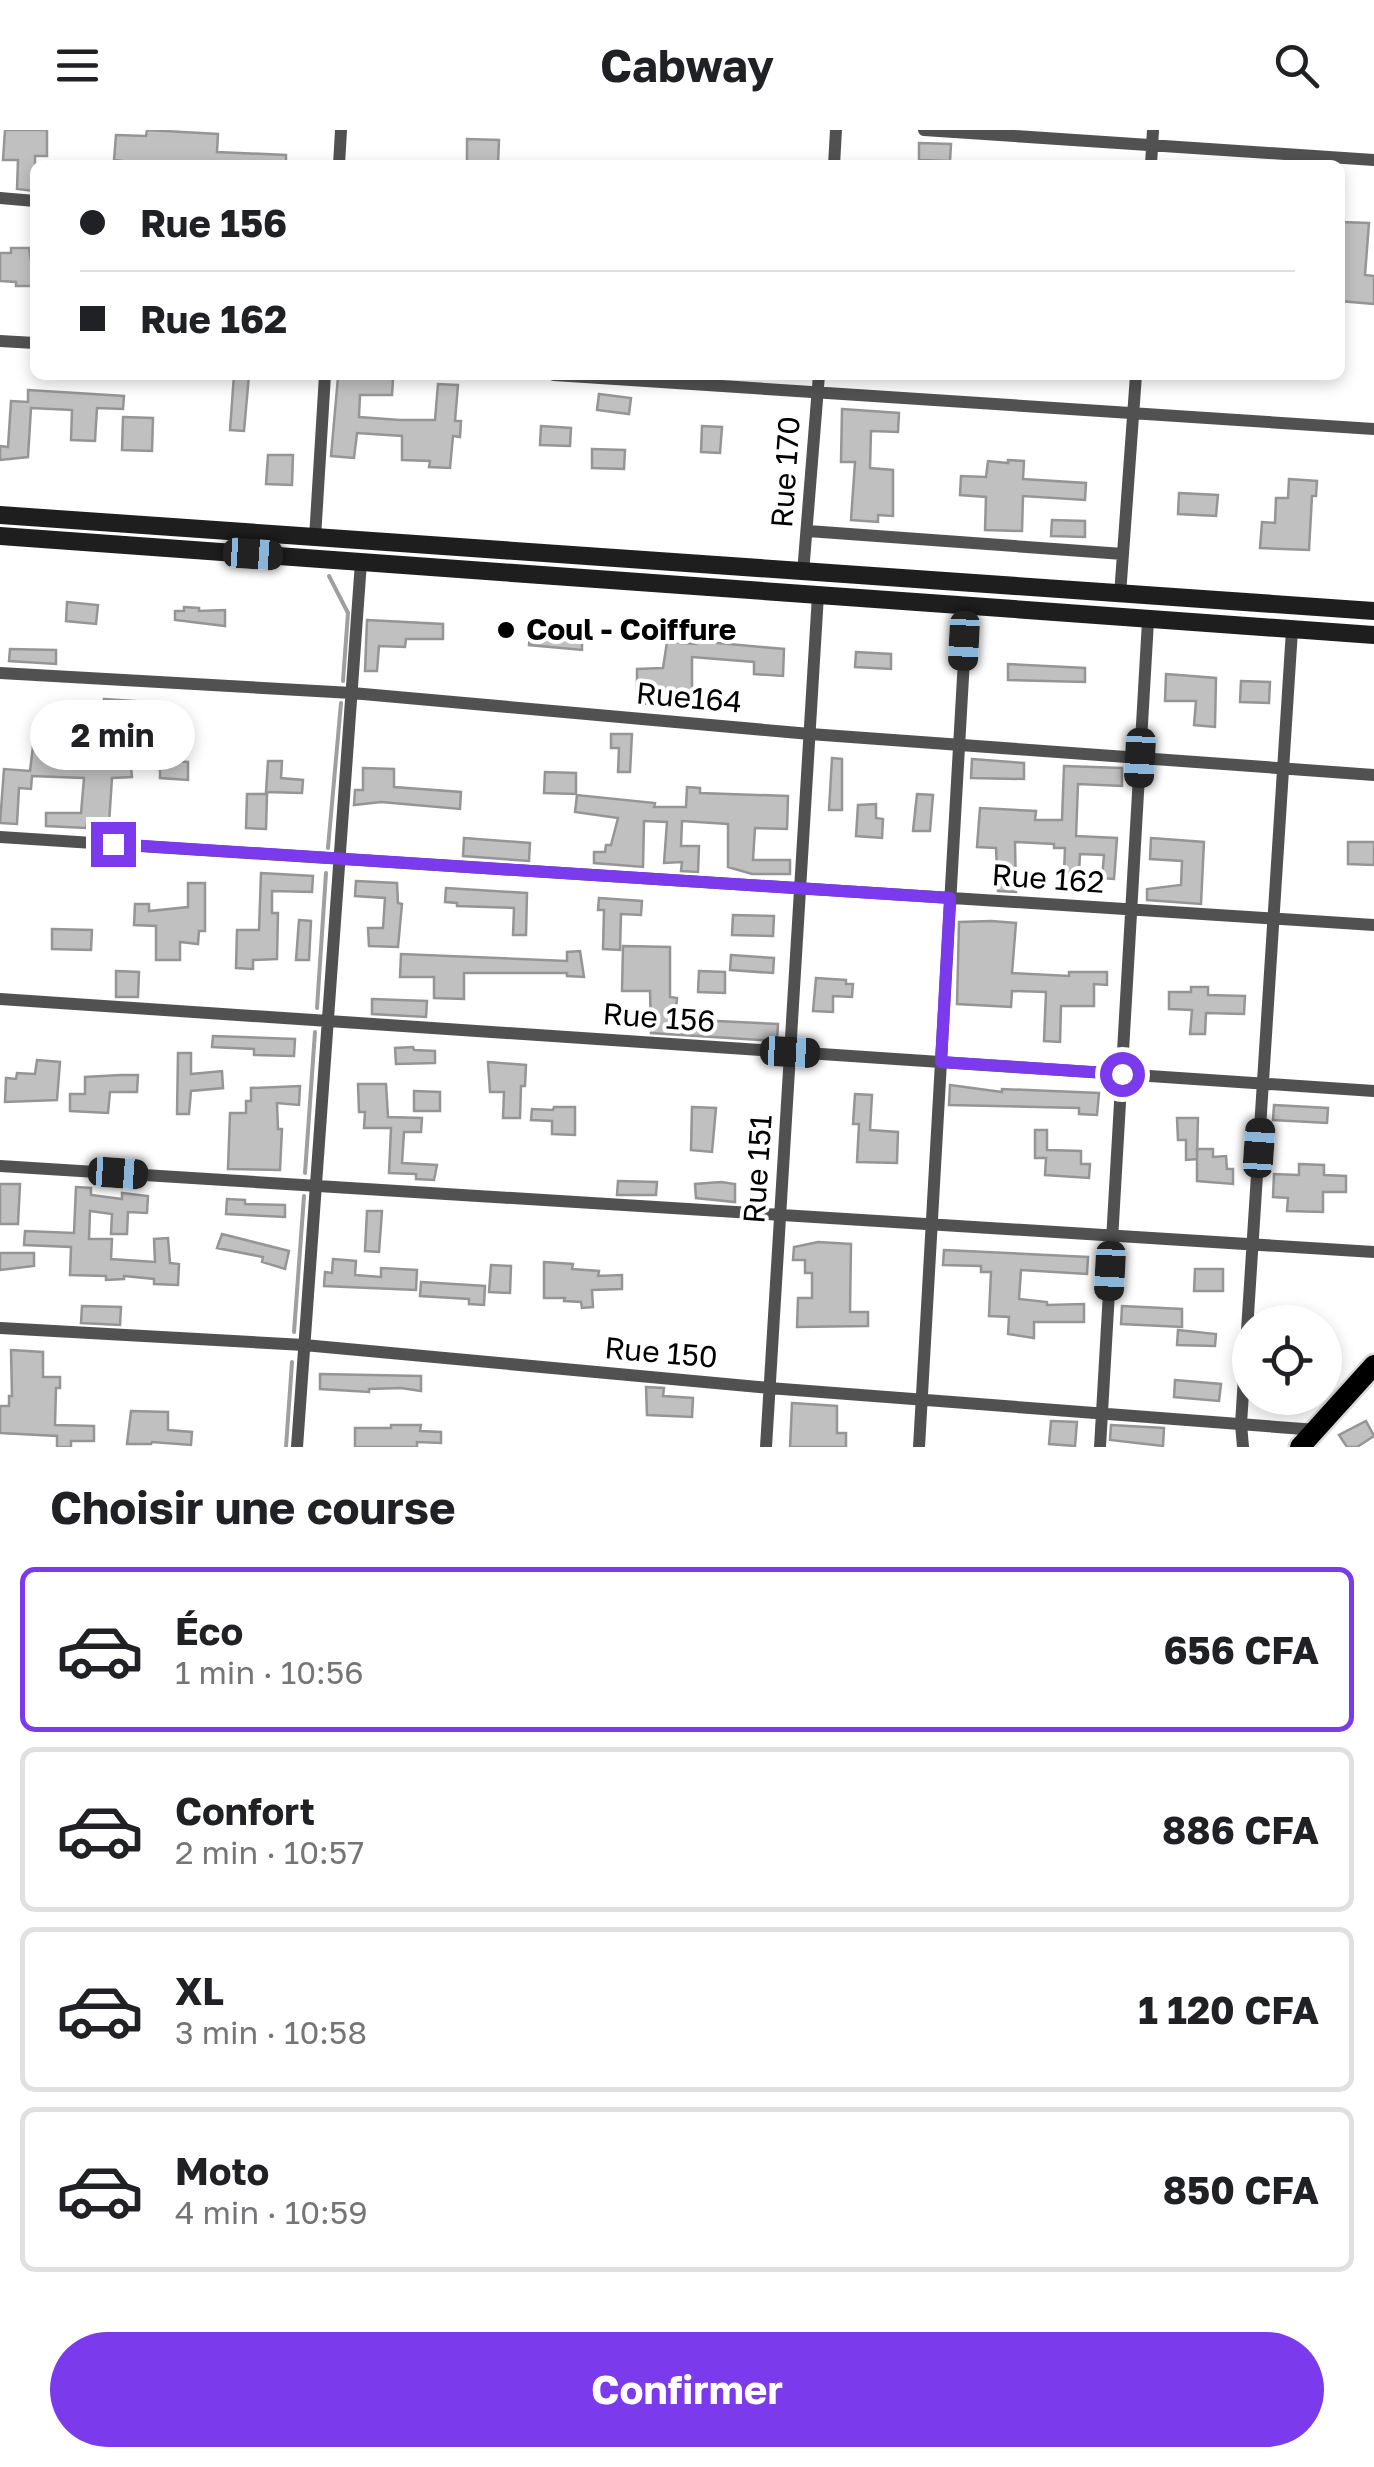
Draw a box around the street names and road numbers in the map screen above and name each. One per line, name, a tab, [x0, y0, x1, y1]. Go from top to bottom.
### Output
street label: Rue 170	[763, 415, 807, 529]
street label: Rue164	[635, 674, 744, 720]
street label: Rue 162	[990, 856, 1106, 900]
street label: Rue 156	[601, 995, 717, 1039]
street label: Rue 151	[735, 1113, 779, 1225]
street label: Rue 150	[603, 1329, 719, 1375]

